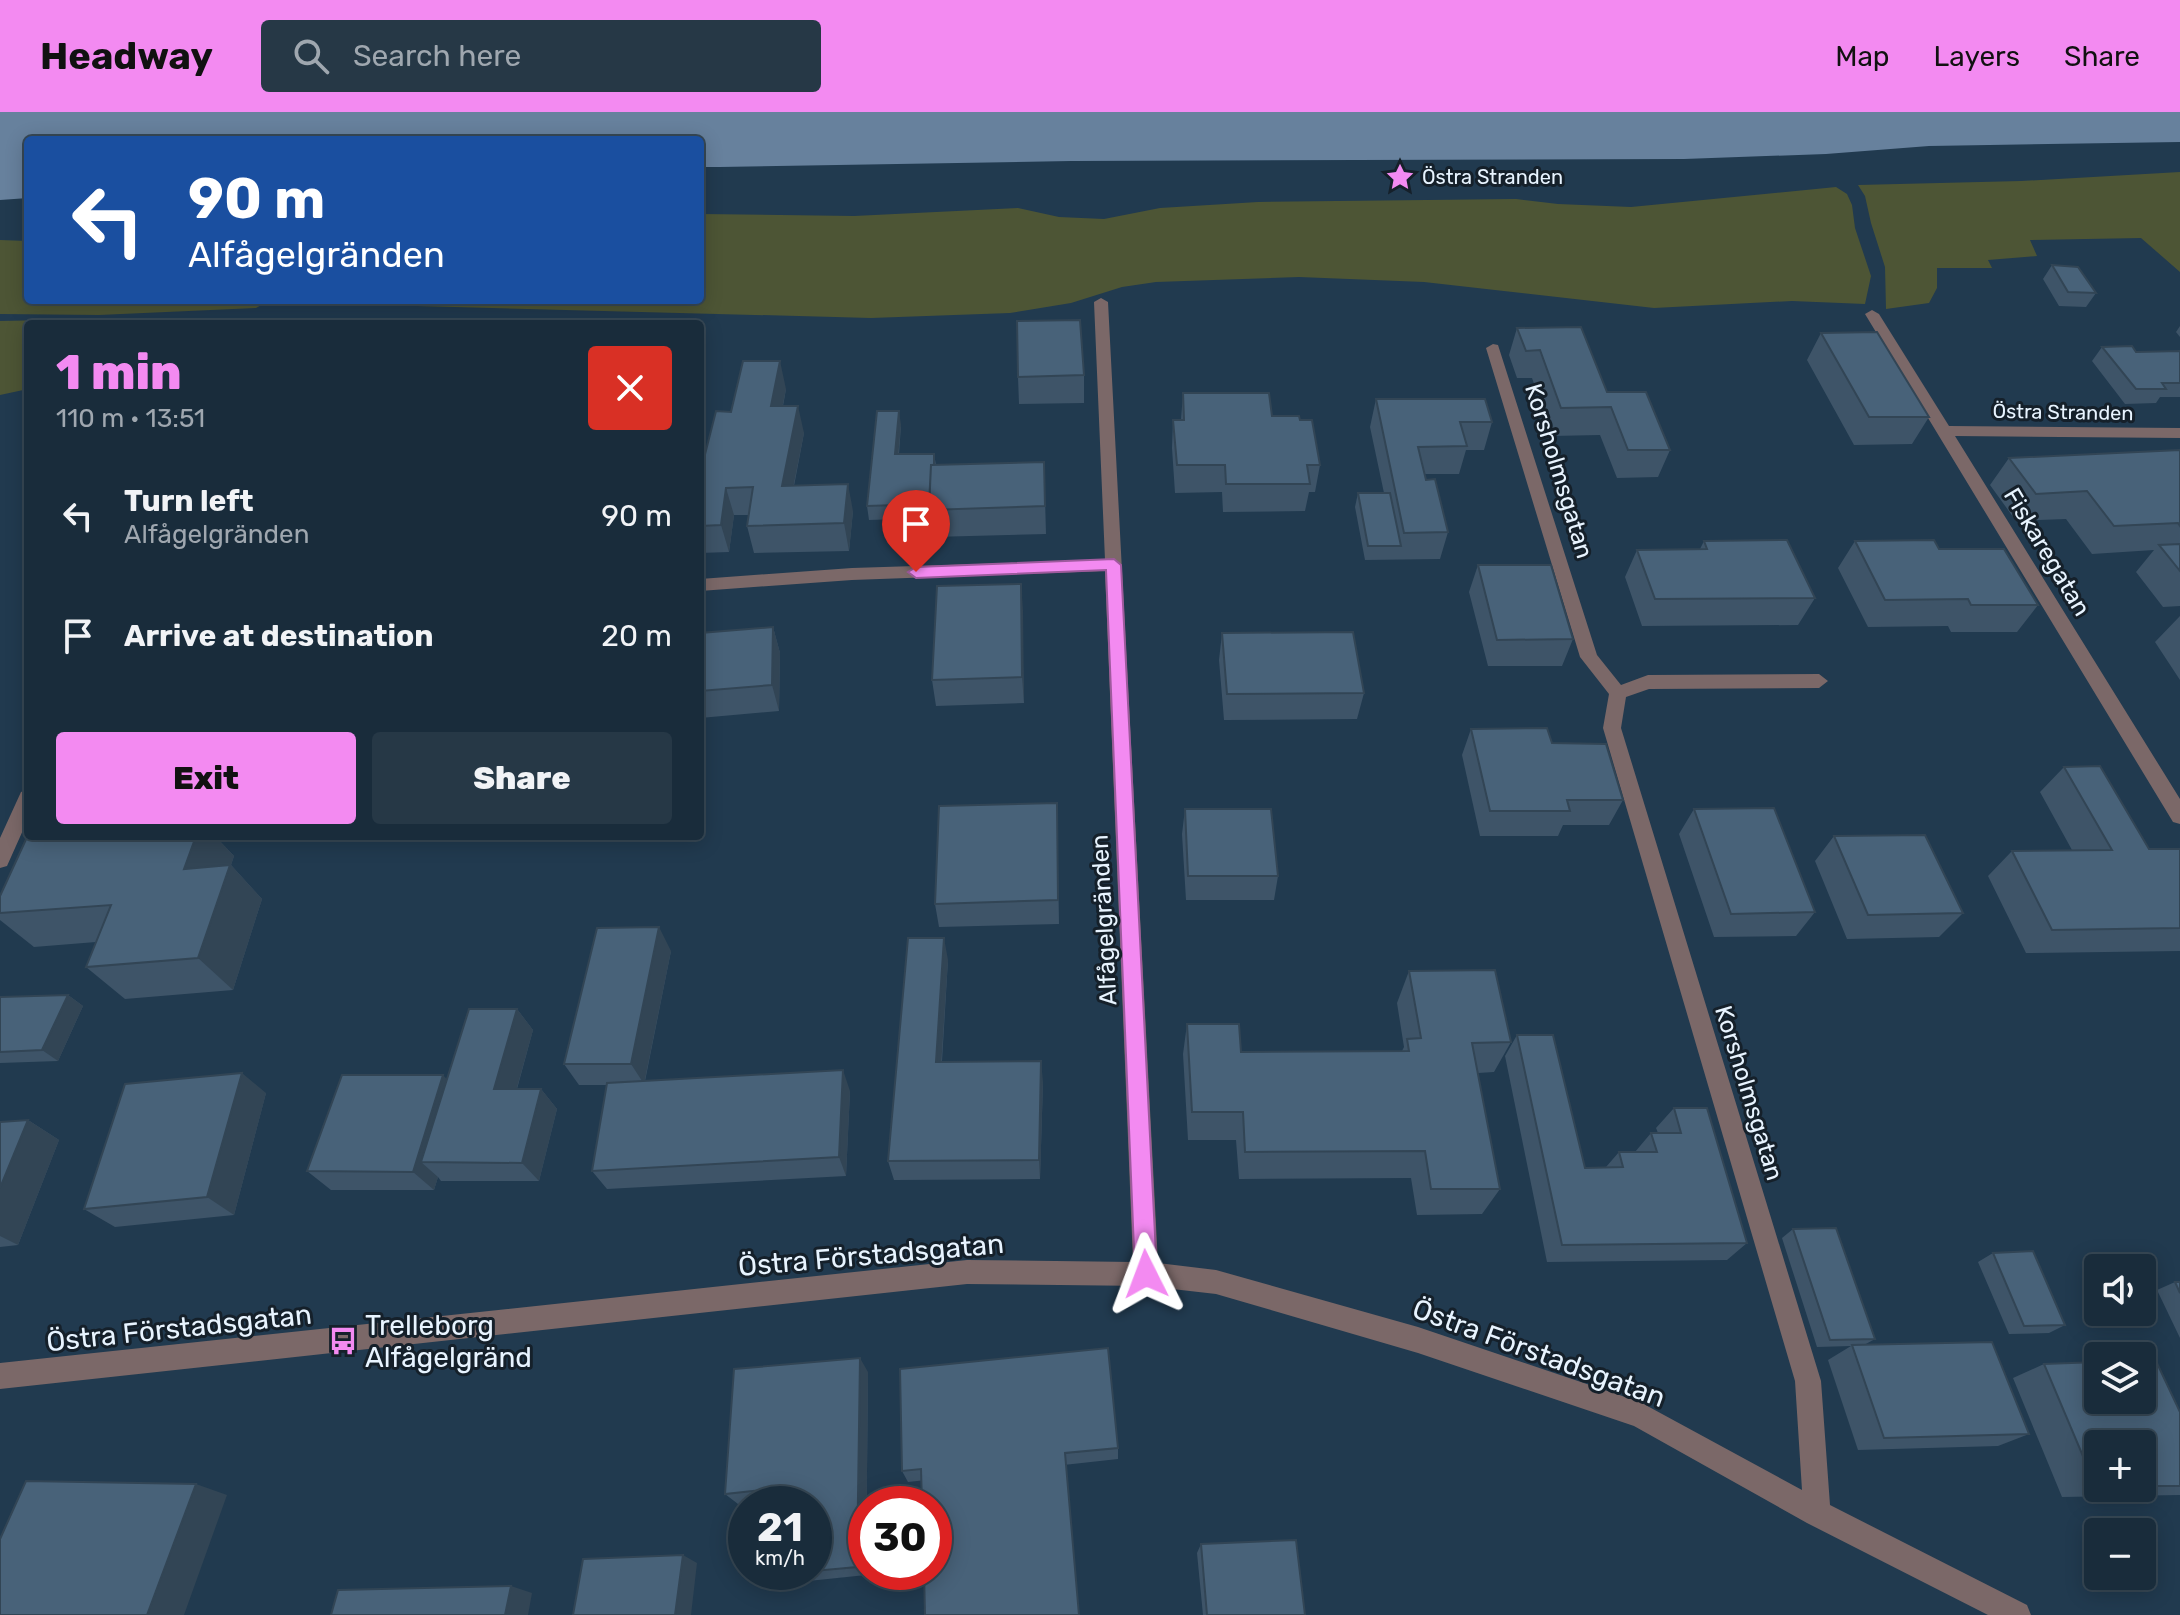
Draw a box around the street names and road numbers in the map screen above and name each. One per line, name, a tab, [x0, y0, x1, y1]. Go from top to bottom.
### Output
street label: Korsholmsgatan	[1519, 380, 1599, 562]
street label: Östra Stranden	[1992, 399, 2134, 425]
street label: Fiskaregatan	[1998, 483, 2096, 621]
street label: Alfågelgränden	[1086, 834, 1122, 1006]
street label: Korsholmsgatan	[1709, 1002, 1789, 1184]
street label: Östra Förstadsgatan	[737, 1227, 1005, 1283]
street label: Östra Förstadsgatan	[1408, 1292, 1670, 1414]
street label: Östra Förstadsgatan	[45, 1298, 313, 1358]

